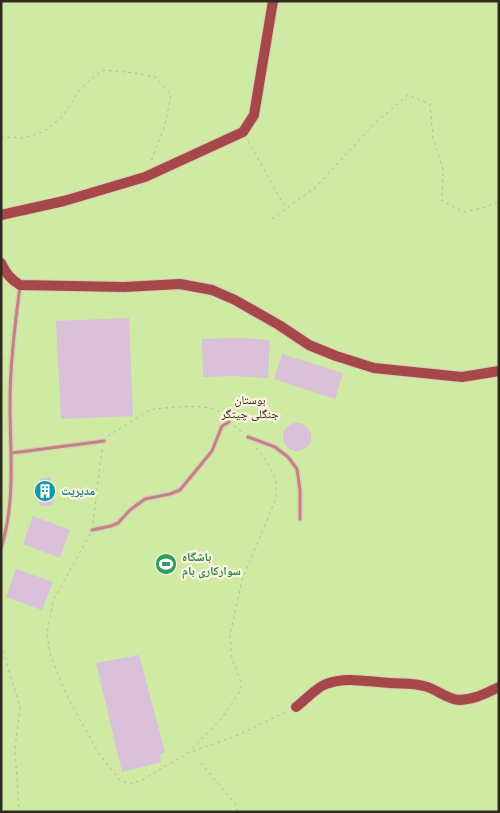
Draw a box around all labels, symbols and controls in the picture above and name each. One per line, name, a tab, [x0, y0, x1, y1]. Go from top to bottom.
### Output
park label: بوستان جنگلی چیتگر	[220, 393, 279, 421]
building icon: مدیریت	[33, 479, 57, 503]
place label: مدیریت	[61, 484, 96, 498]
place label: باشگاه سوارکاری بام	[182, 550, 241, 579]
sports icon: باشگاه سوارکاری بام	[154, 552, 178, 576]

